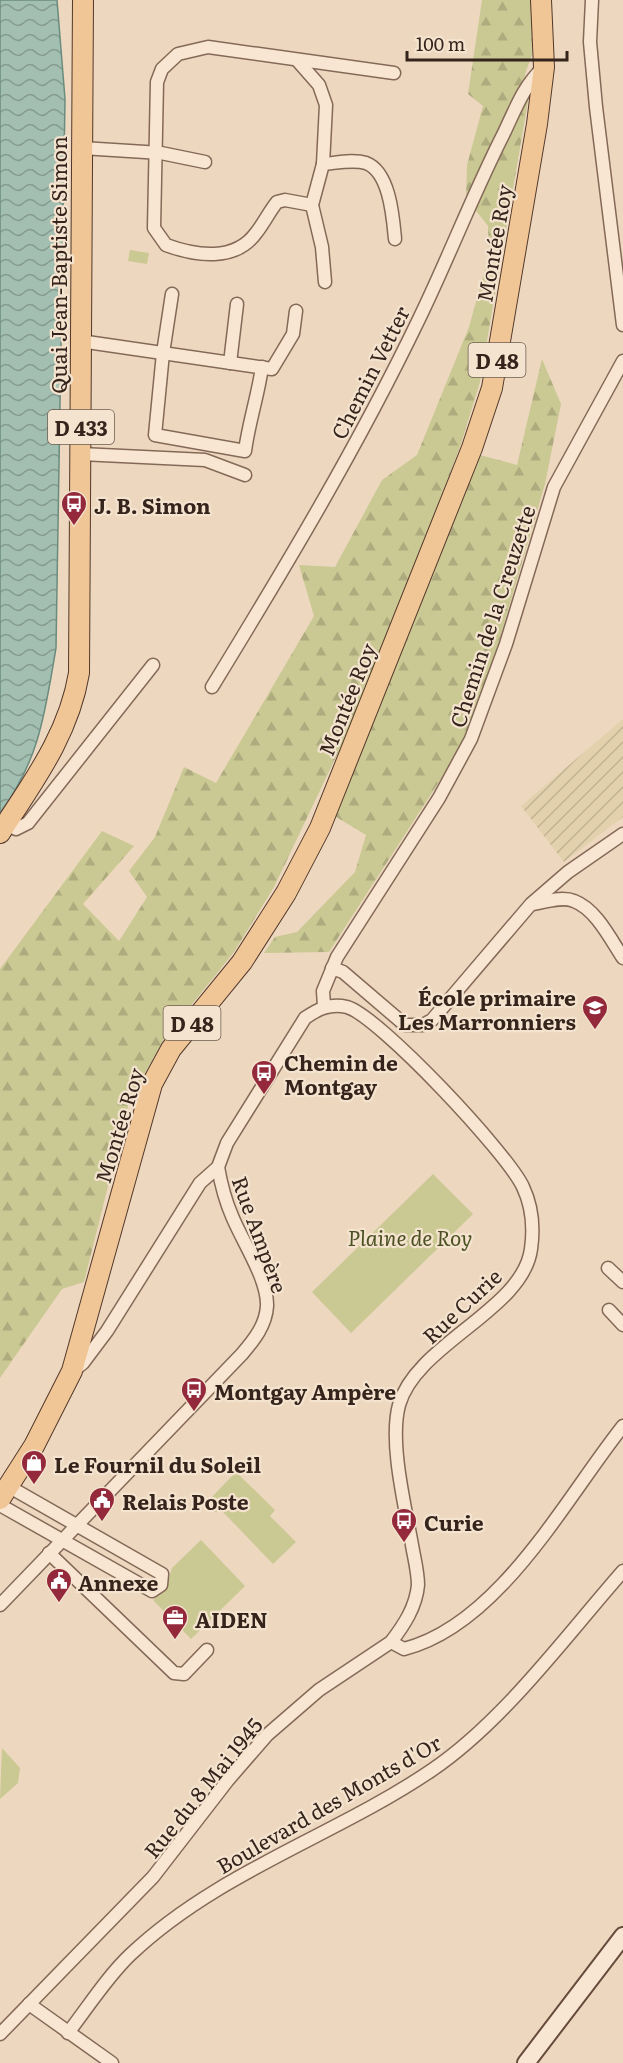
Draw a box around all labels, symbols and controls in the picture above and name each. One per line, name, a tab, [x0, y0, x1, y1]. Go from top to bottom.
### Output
scale bar	[407, 24, 568, 62]
text: 100 m	[416, 30, 465, 57]
street label: Quai Jean-Baptiste Simon	[42, 136, 73, 394]
street label: Montée Roy	[467, 181, 519, 304]
street label: Chemin Vetter	[322, 300, 416, 444]
road number: D 48	[468, 343, 526, 377]
road number: D 433	[48, 410, 114, 444]
bus stop icon: J. B. Simon	[59, 489, 89, 527]
place label: J. B. Simon	[94, 489, 211, 520]
street label: Chemin de la Creuzette	[440, 501, 542, 731]
street label: Montée Roy	[309, 637, 383, 760]
place label: École primaire Les Marronniers	[398, 981, 576, 1036]
school or university icon: École primaire Les Marronniers	[580, 993, 610, 1031]
road number: D 48	[164, 1006, 220, 1040]
place label: Chemin de Montgay	[284, 1046, 398, 1101]
bus stop icon: Chemin de Montgay	[249, 1058, 279, 1096]
street label: Montée Roy	[86, 1063, 150, 1186]
street label: Rue Ampère	[226, 1171, 296, 1297]
park label: Plaine de Roy	[348, 1221, 472, 1252]
street label: Rue Curie	[415, 1260, 508, 1350]
bus stop icon: Montgay Ampère	[179, 1375, 209, 1413]
place label: Montgay Ampère	[214, 1375, 396, 1406]
shop icon: Le Fournil du Soleil	[19, 1448, 49, 1486]
place label: Le Fournil du Soleil	[54, 1448, 261, 1479]
public building icon: Relais Poste	[87, 1485, 117, 1523]
place label: Relais Poste	[122, 1485, 249, 1516]
bus stop icon: Curie	[389, 1506, 419, 1544]
place label: Curie	[424, 1506, 484, 1537]
public building icon: Annexe	[44, 1566, 74, 1604]
place label: Annexe	[78, 1566, 159, 1597]
office icon: AIDEN	[160, 1603, 190, 1641]
place label: AIDEN	[195, 1603, 268, 1634]
street label: Rue du 8 Mai 1945	[135, 1710, 269, 1864]
street label: Boulevard des Monts d'Or	[210, 1726, 446, 1880]

